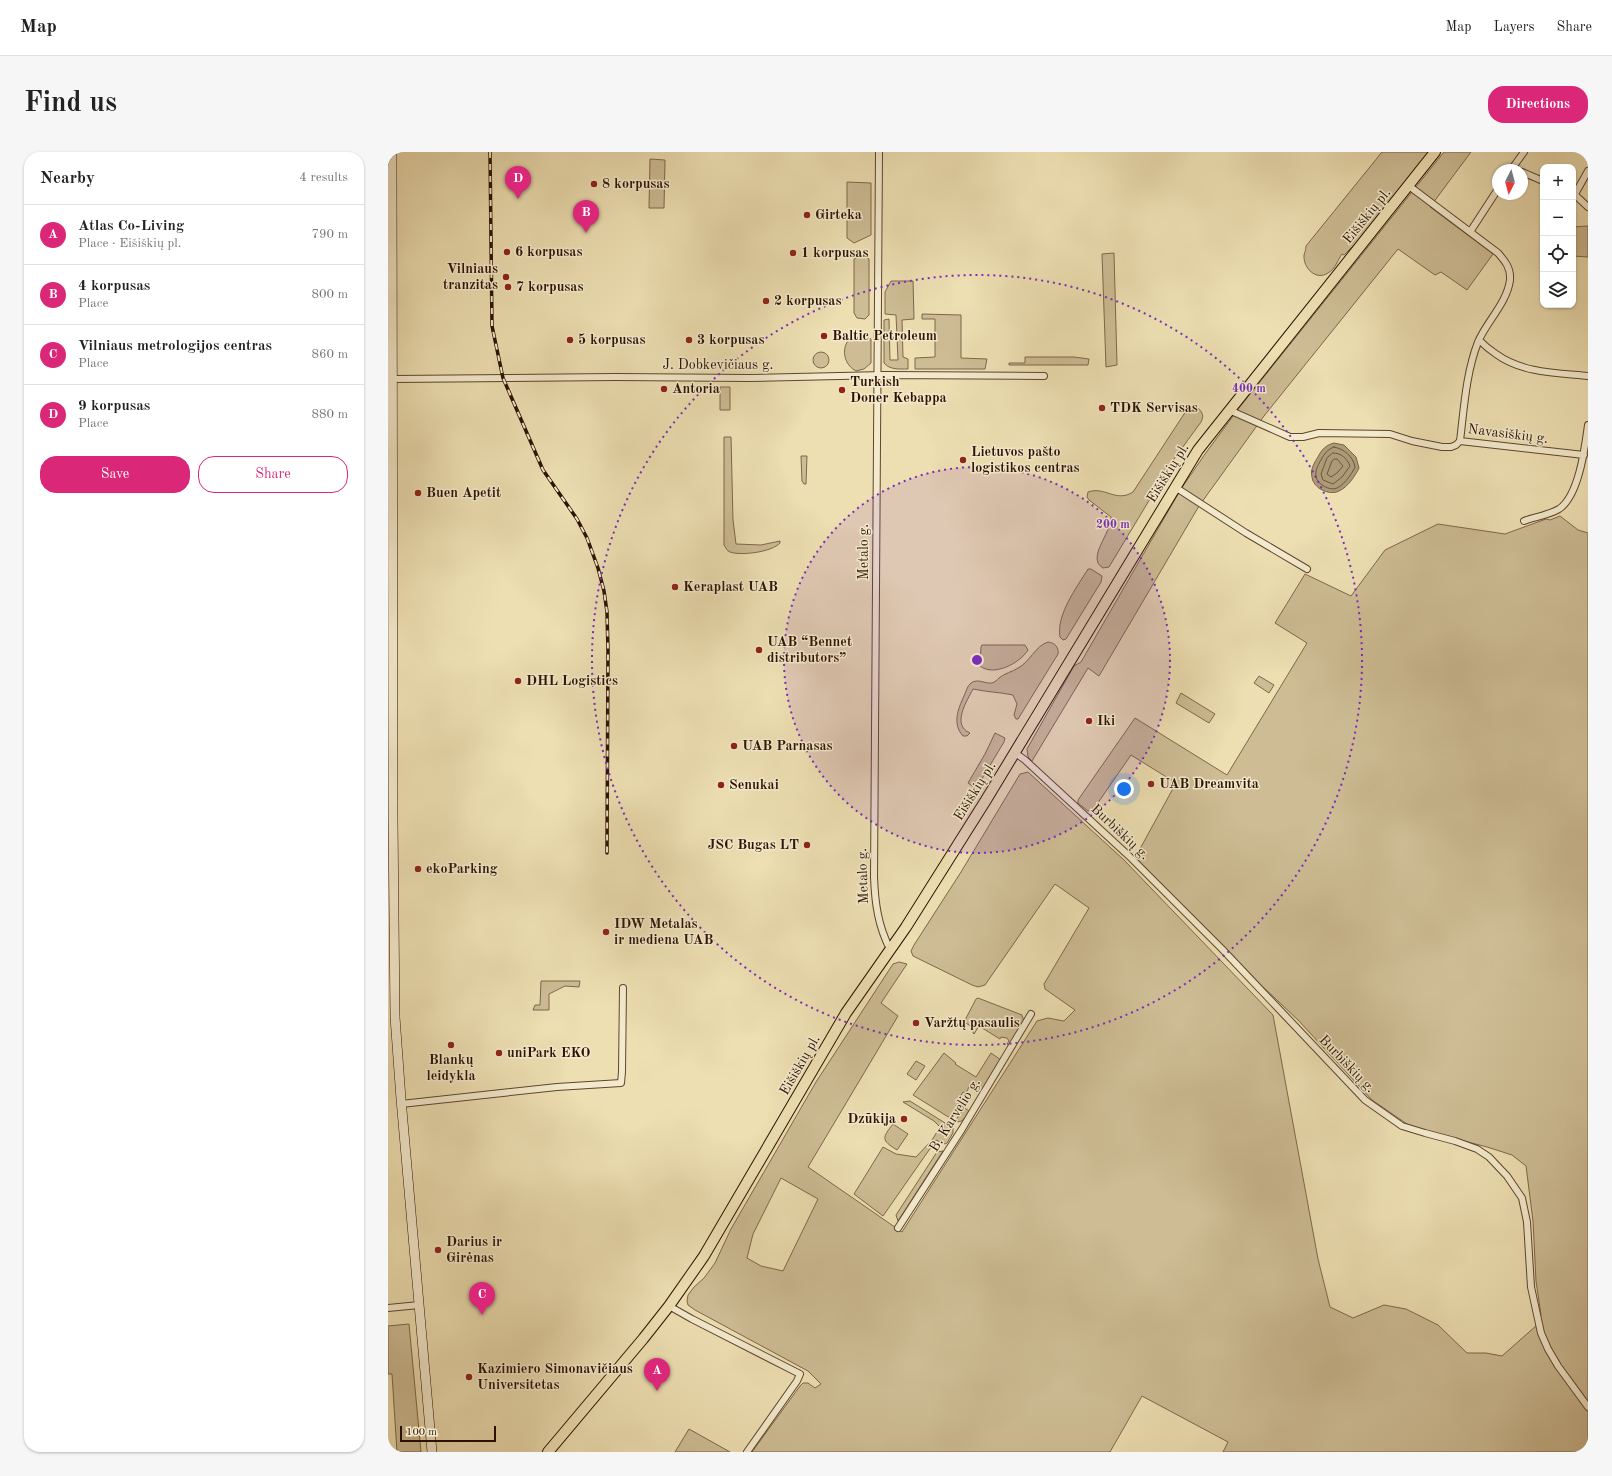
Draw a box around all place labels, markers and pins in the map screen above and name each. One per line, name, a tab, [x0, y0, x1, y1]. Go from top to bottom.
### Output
pin: D	[505, 166, 531, 199]
place label: 8 korpusas	[602, 177, 669, 191]
marker: 8 korpusas	[589, 179, 599, 189]
pin: B	[573, 200, 599, 233]
place label: Girteka	[815, 208, 862, 222]
marker: Girteka	[802, 210, 812, 220]
place label: 6 korpusas	[515, 245, 582, 259]
place label: 1 korpusas	[801, 246, 868, 260]
marker: 6 korpusas	[502, 247, 512, 257]
marker: 1 korpusas	[788, 248, 798, 258]
place label: Vilniaus tranzitas	[443, 262, 498, 292]
marker: Vilniaus tranzitas	[501, 272, 511, 282]
place label: 7 korpusas	[516, 280, 583, 294]
marker: 7 korpusas	[503, 282, 513, 292]
place label: 2 korpusas	[774, 294, 841, 308]
marker: 2 korpusas	[761, 296, 771, 306]
place label: Baltic Petroleum	[832, 329, 937, 343]
marker: Baltic Petroleum	[819, 331, 829, 341]
place label: 5 korpusas	[578, 333, 645, 347]
place label: 3 korpusas	[697, 333, 764, 347]
marker: 5 korpusas	[565, 335, 575, 345]
marker: 3 korpusas	[684, 335, 694, 345]
place label: Turkish Doner Kebappa	[850, 375, 947, 405]
place label: Antoria	[672, 382, 720, 396]
marker: Antoria	[659, 384, 669, 394]
marker: Turkish Doner Kebappa	[837, 385, 847, 395]
place label: TDK Servisas	[1110, 401, 1198, 415]
marker: TDK Servisas	[1097, 403, 1107, 413]
place label: Lietuvos pašto logistikos centras	[971, 445, 1080, 475]
marker: Lietuvos pašto logistikos centras	[958, 455, 968, 465]
place label: Buen Apetit	[426, 486, 501, 500]
marker: Buen Apetit	[413, 488, 423, 498]
place label: Keraplast UAB	[683, 580, 778, 594]
marker: Keraplast UAB	[670, 582, 680, 592]
place label: UAB “Bennet distributors”	[767, 635, 852, 665]
marker: UAB “Bennet distributors”	[754, 645, 764, 655]
centre of rings	[970, 653, 984, 667]
place label: DHL Logistics	[526, 674, 618, 688]
marker: DHL Logistics	[513, 676, 523, 686]
place label: Iki	[1097, 714, 1115, 728]
marker: Iki	[1084, 716, 1094, 726]
place label: UAB Parnasas	[742, 739, 833, 753]
marker: UAB Parnasas	[729, 741, 739, 751]
place label: UAB Dreamvita	[1159, 777, 1259, 791]
place label: Senukai	[729, 778, 779, 792]
marker: UAB Dreamvita	[1146, 779, 1156, 789]
marker: Senukai	[716, 780, 726, 790]
place label: JSC Bugas LT	[708, 838, 799, 852]
marker: JSC Bugas LT	[802, 840, 812, 850]
place label: ekoParking	[426, 862, 498, 876]
marker: ekoParking	[413, 864, 423, 874]
place label: IDW Metalas ir mediena UAB	[614, 917, 713, 947]
marker: IDW Metalas ir mediena UAB	[601, 927, 611, 937]
place label: Varžtų pasaulis	[924, 1016, 1020, 1030]
marker: Varžtų pasaulis	[911, 1018, 921, 1028]
marker: Blankų leidykla	[446, 1040, 456, 1050]
place label: uniPark EKO	[507, 1046, 591, 1060]
marker: uniPark EKO	[494, 1048, 504, 1058]
place label: Blankų leidykla	[426, 1053, 476, 1083]
place label: Dzūkija	[847, 1112, 896, 1126]
marker: Dzūkija	[899, 1114, 909, 1124]
place label: Darius ir Girėnas	[446, 1235, 502, 1265]
marker: Darius ir Girėnas	[433, 1245, 443, 1255]
pin: C	[469, 1282, 495, 1315]
pin: A	[644, 1358, 670, 1391]
place label: Kazimiero Simonavičiaus Universitetas	[477, 1362, 633, 1392]
marker: Kazimiero Simonavičiaus Universitetas	[464, 1372, 474, 1382]

